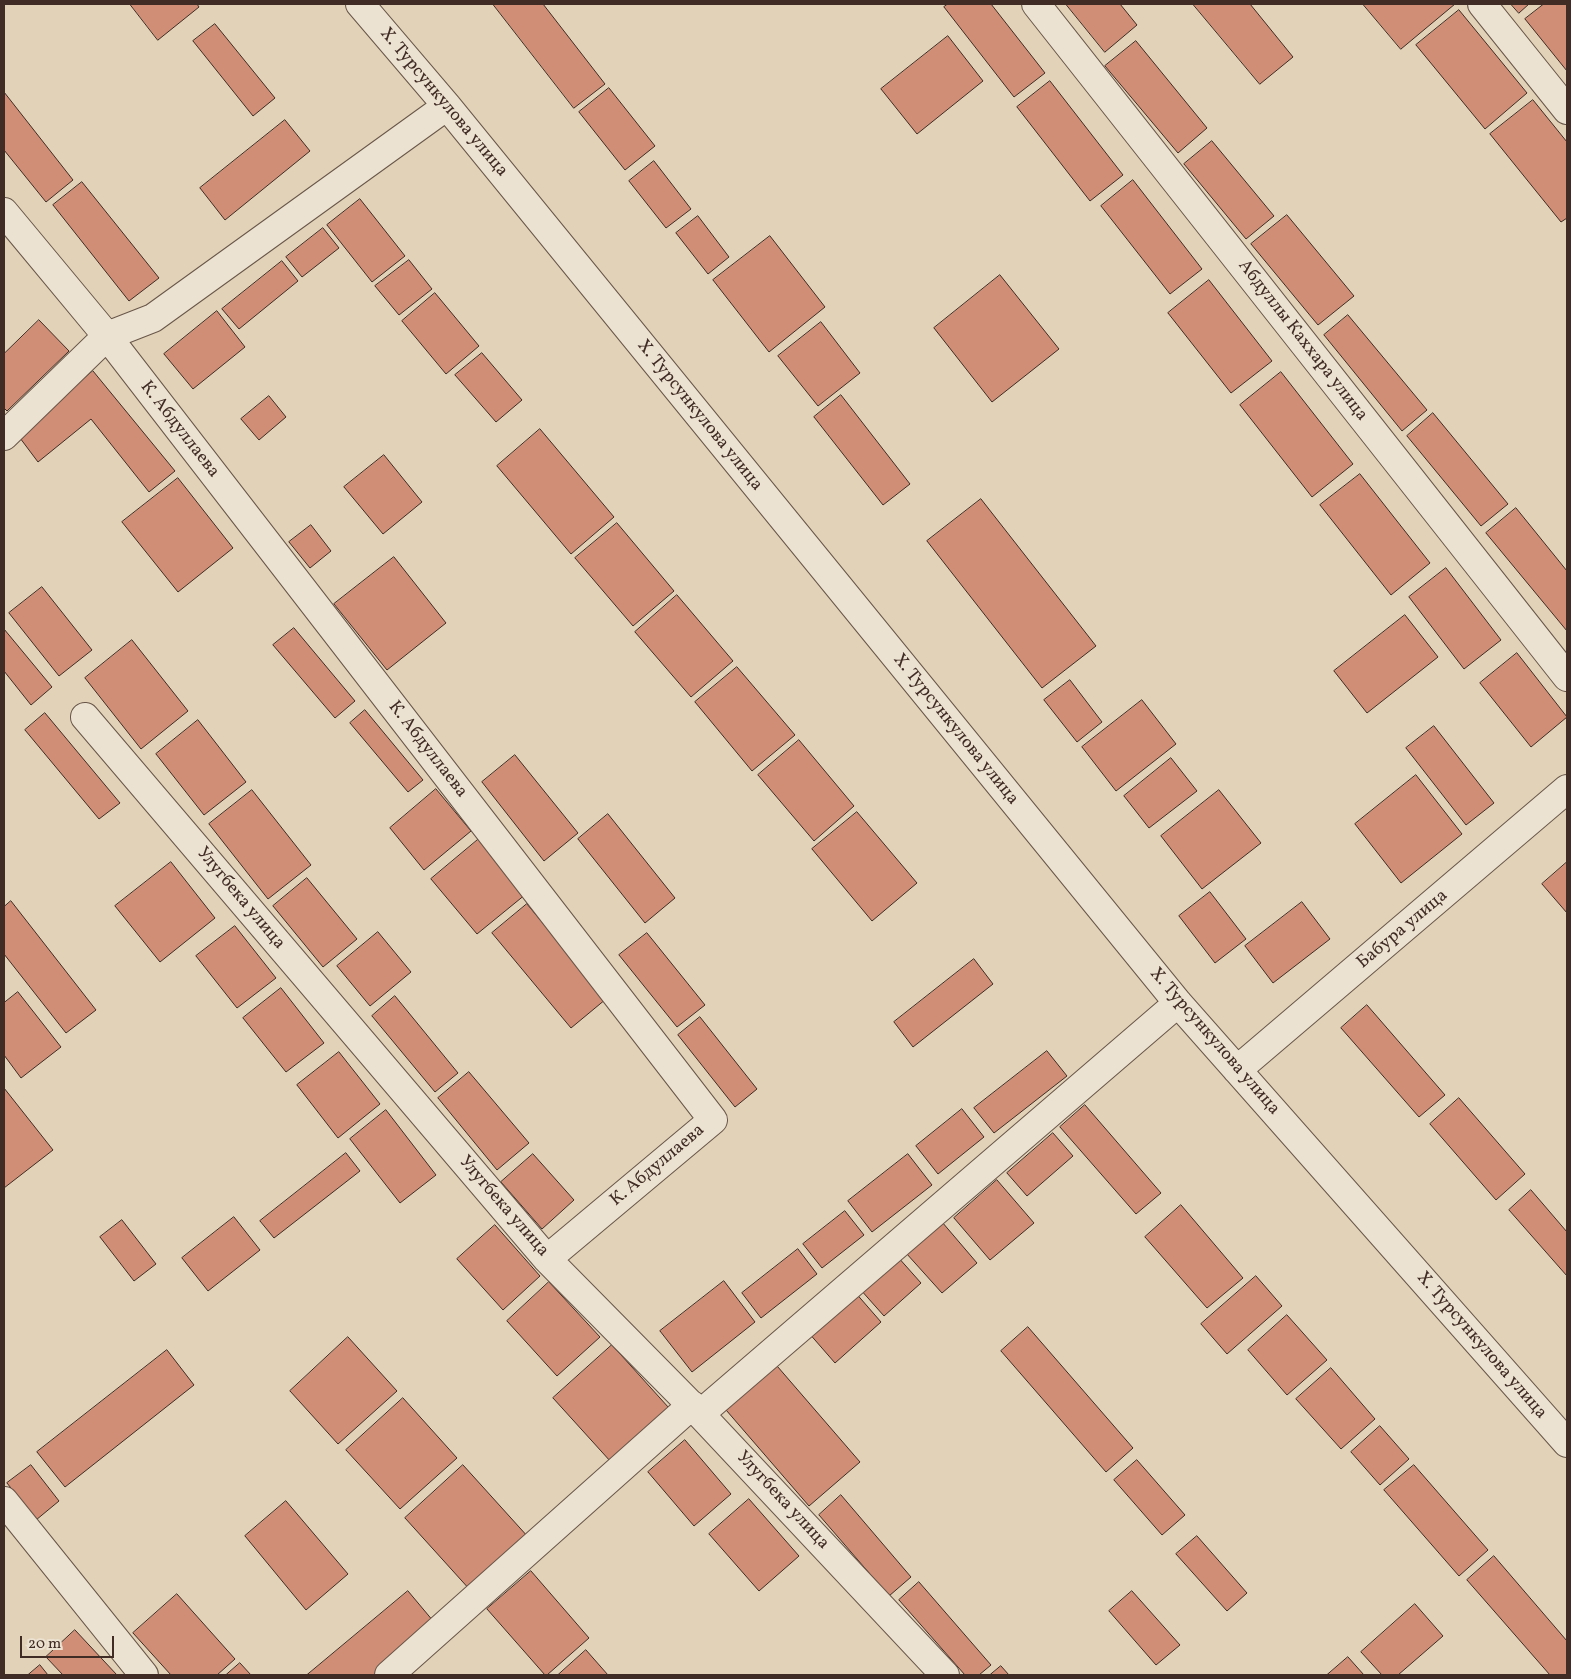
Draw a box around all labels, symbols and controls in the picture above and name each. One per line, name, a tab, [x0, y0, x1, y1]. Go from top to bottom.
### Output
street label: Х. Турсункулова улица	[374, 24, 512, 182]
street label: Абдуллы Каххара улица	[1232, 256, 1372, 426]
street label: Х. Турсункулова улица	[631, 336, 767, 496]
street label: К. Абдуллаева	[135, 377, 223, 483]
street label: Х. Турсункулова улица	[887, 650, 1023, 810]
street label: К. Абдуллаева	[383, 697, 471, 803]
street label: Улугбека улица	[191, 844, 289, 954]
street label: Бабура улица	[1353, 886, 1453, 974]
street label: Х. Турсункулова улица	[1144, 964, 1284, 1120]
street label: К. Абдуллаева	[606, 1120, 710, 1212]
street label: Улугбека улица	[453, 1152, 553, 1262]
street label: Х. Турсункулова улица	[1411, 1268, 1551, 1424]
street label: Улугбека улица	[731, 1447, 833, 1555]
scale bar	[22, 1626, 116, 1658]
text: 20 m	[28, 1634, 61, 1655]

